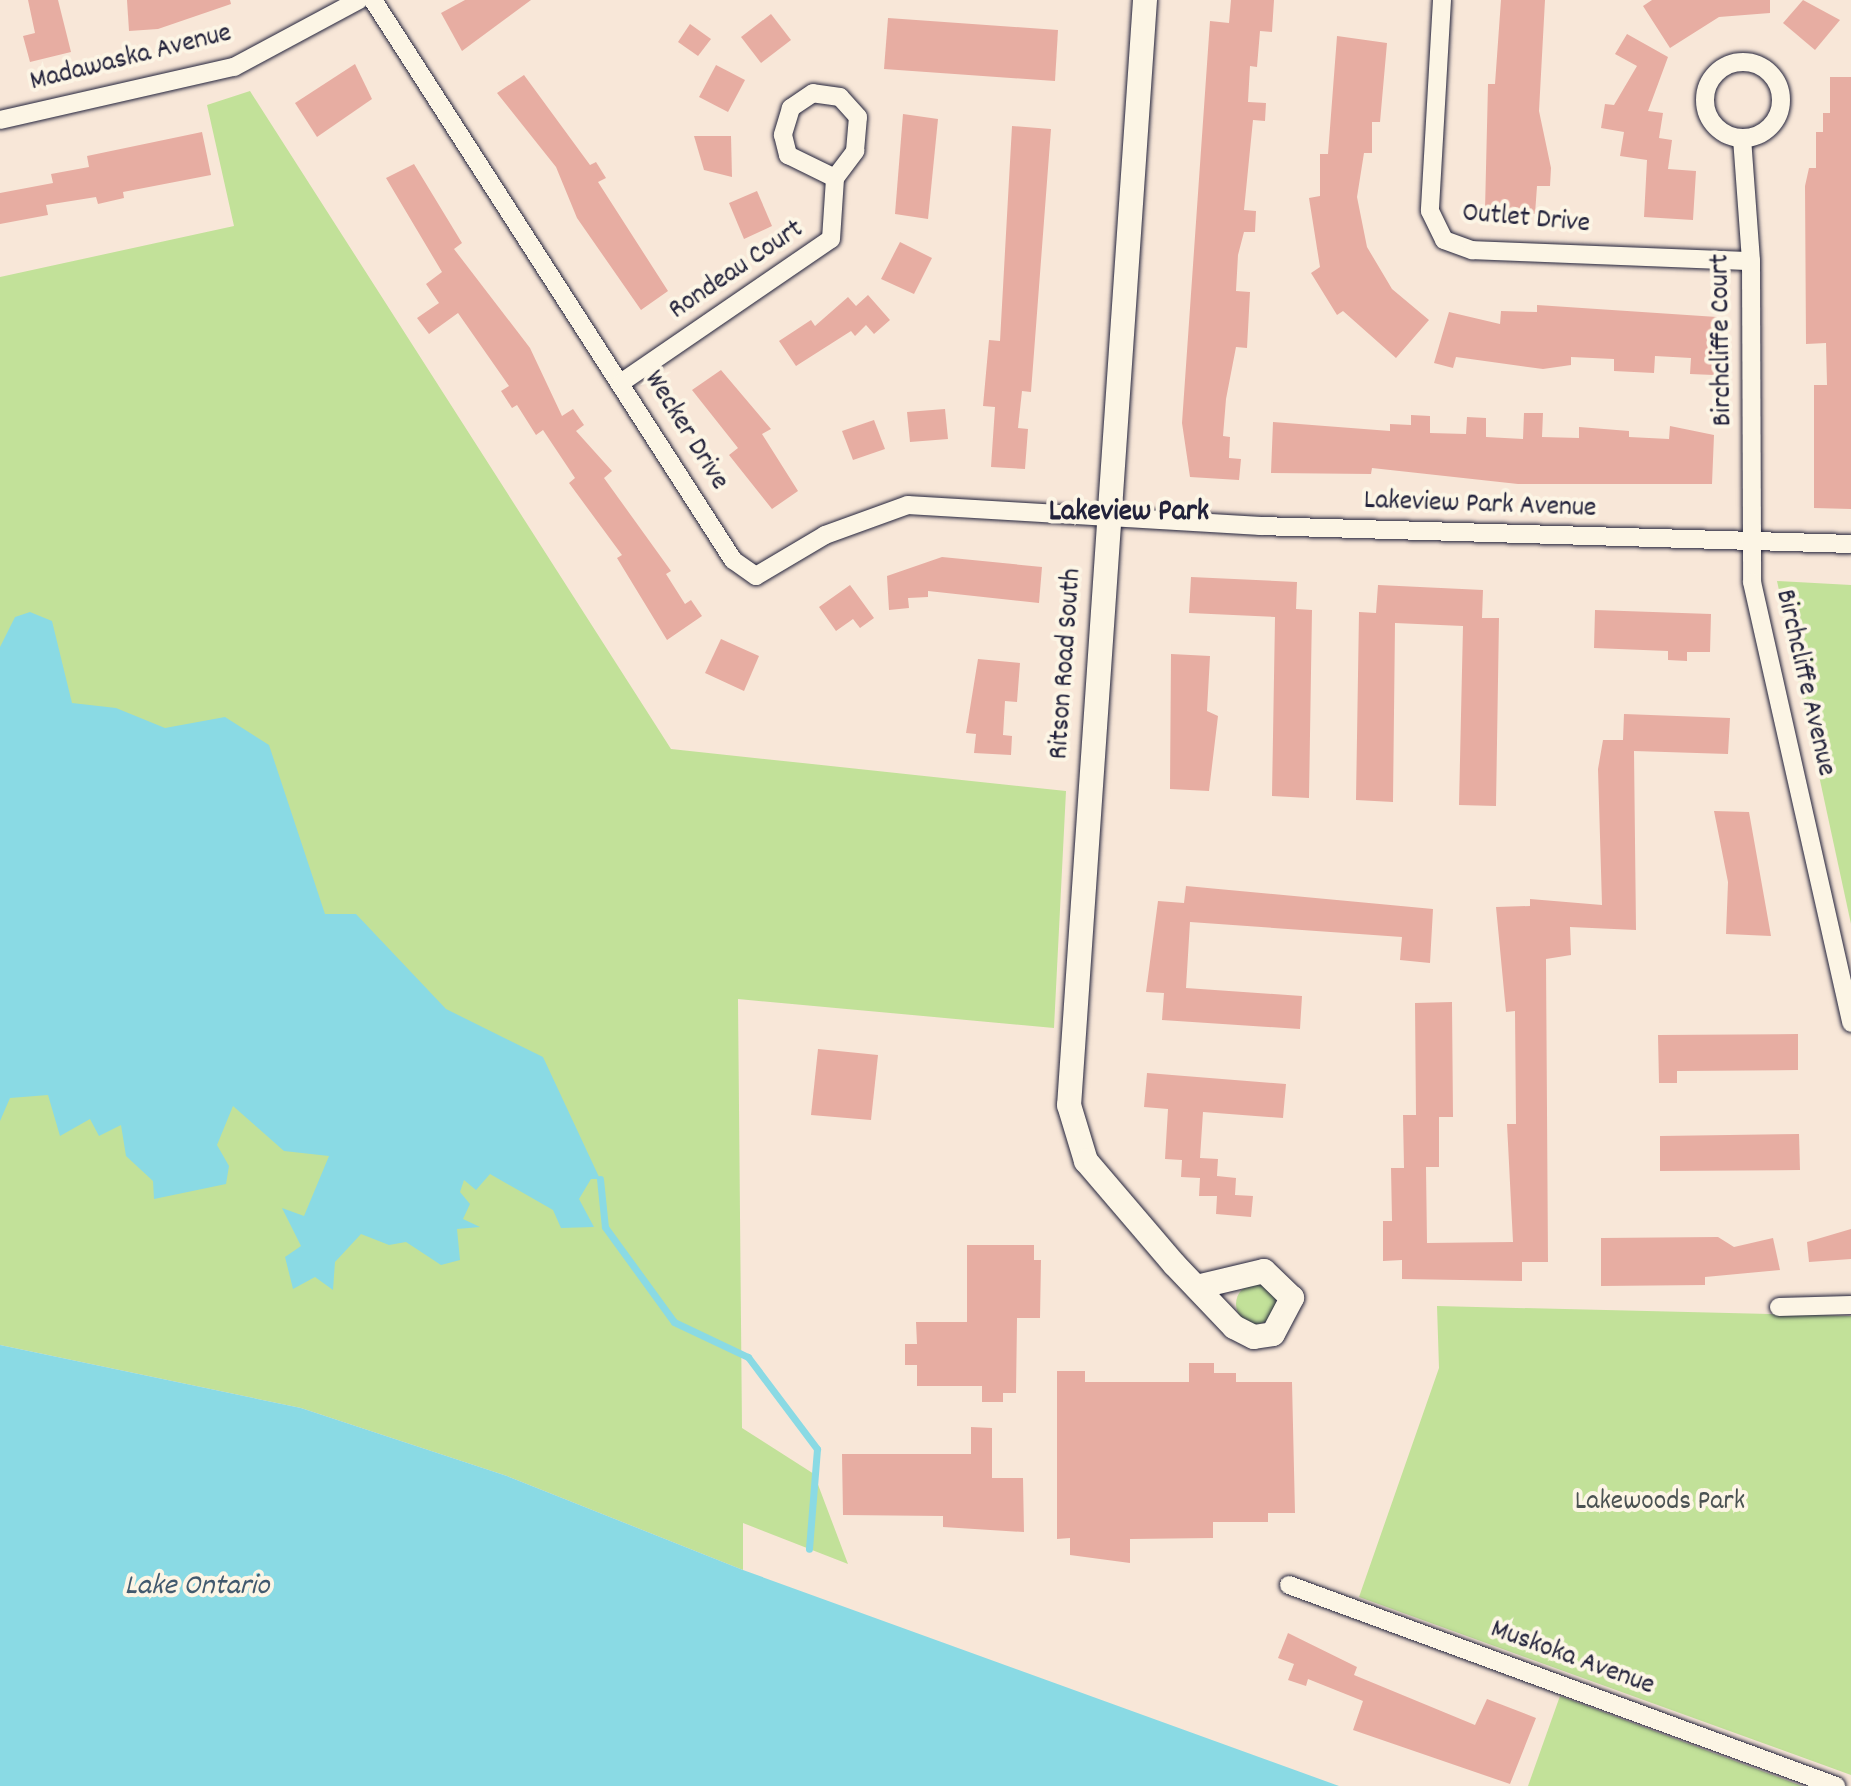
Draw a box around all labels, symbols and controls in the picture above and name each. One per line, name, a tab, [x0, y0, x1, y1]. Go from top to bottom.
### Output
street label: Madawaska Avenue	[27, 18, 235, 100]
street label: Outlet Drive	[1461, 198, 1591, 242]
street label: Rondeau Court	[663, 214, 811, 328]
street label: Birchcliffe Court	[1705, 253, 1741, 427]
street label: Wecker Drive	[635, 365, 735, 497]
street label: Lakeview Park Avenue	[1363, 485, 1597, 527]
district label: Lakeview Park	[1049, 496, 1209, 532]
street label: Ritson Road South	[1044, 567, 1090, 761]
street label: Birchcliffe Avenue	[1766, 587, 1842, 779]
park label: Lakewoods Park	[1575, 1486, 1745, 1520]
water label: Lake Ontario	[125, 1570, 269, 1606]
street label: Muskoka Avenue	[1486, 1614, 1658, 1704]

